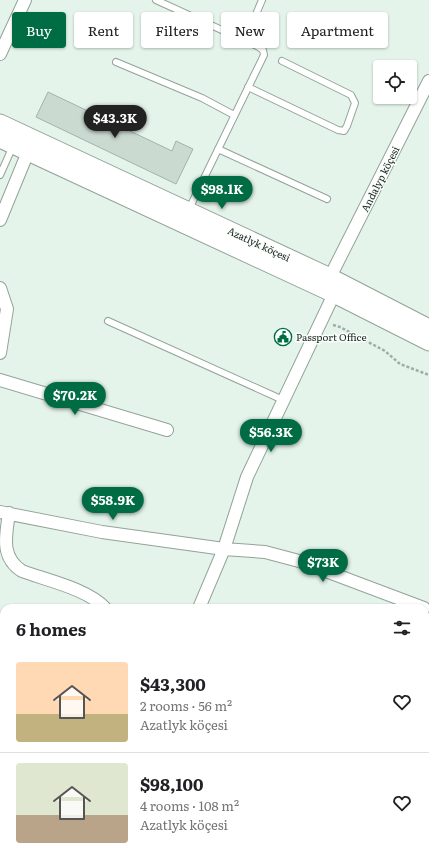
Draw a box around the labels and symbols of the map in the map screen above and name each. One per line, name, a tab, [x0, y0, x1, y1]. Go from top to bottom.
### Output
pin: $43.3K	[82, 105, 148, 139]
street label: Andalyp köçesi	[357, 143, 403, 214]
pin: $98.1K	[189, 176, 255, 210]
street label: Azatlyk köçesi	[225, 222, 294, 265]
public building icon: Passport Office	[273, 327, 293, 347]
place label: Passport Office	[296, 329, 367, 344]
pin: $70.2K	[42, 382, 108, 416]
pin: $56.3K	[238, 419, 304, 453]
pin: $58.9K	[80, 487, 146, 521]
pin: $73K	[299, 549, 347, 583]

